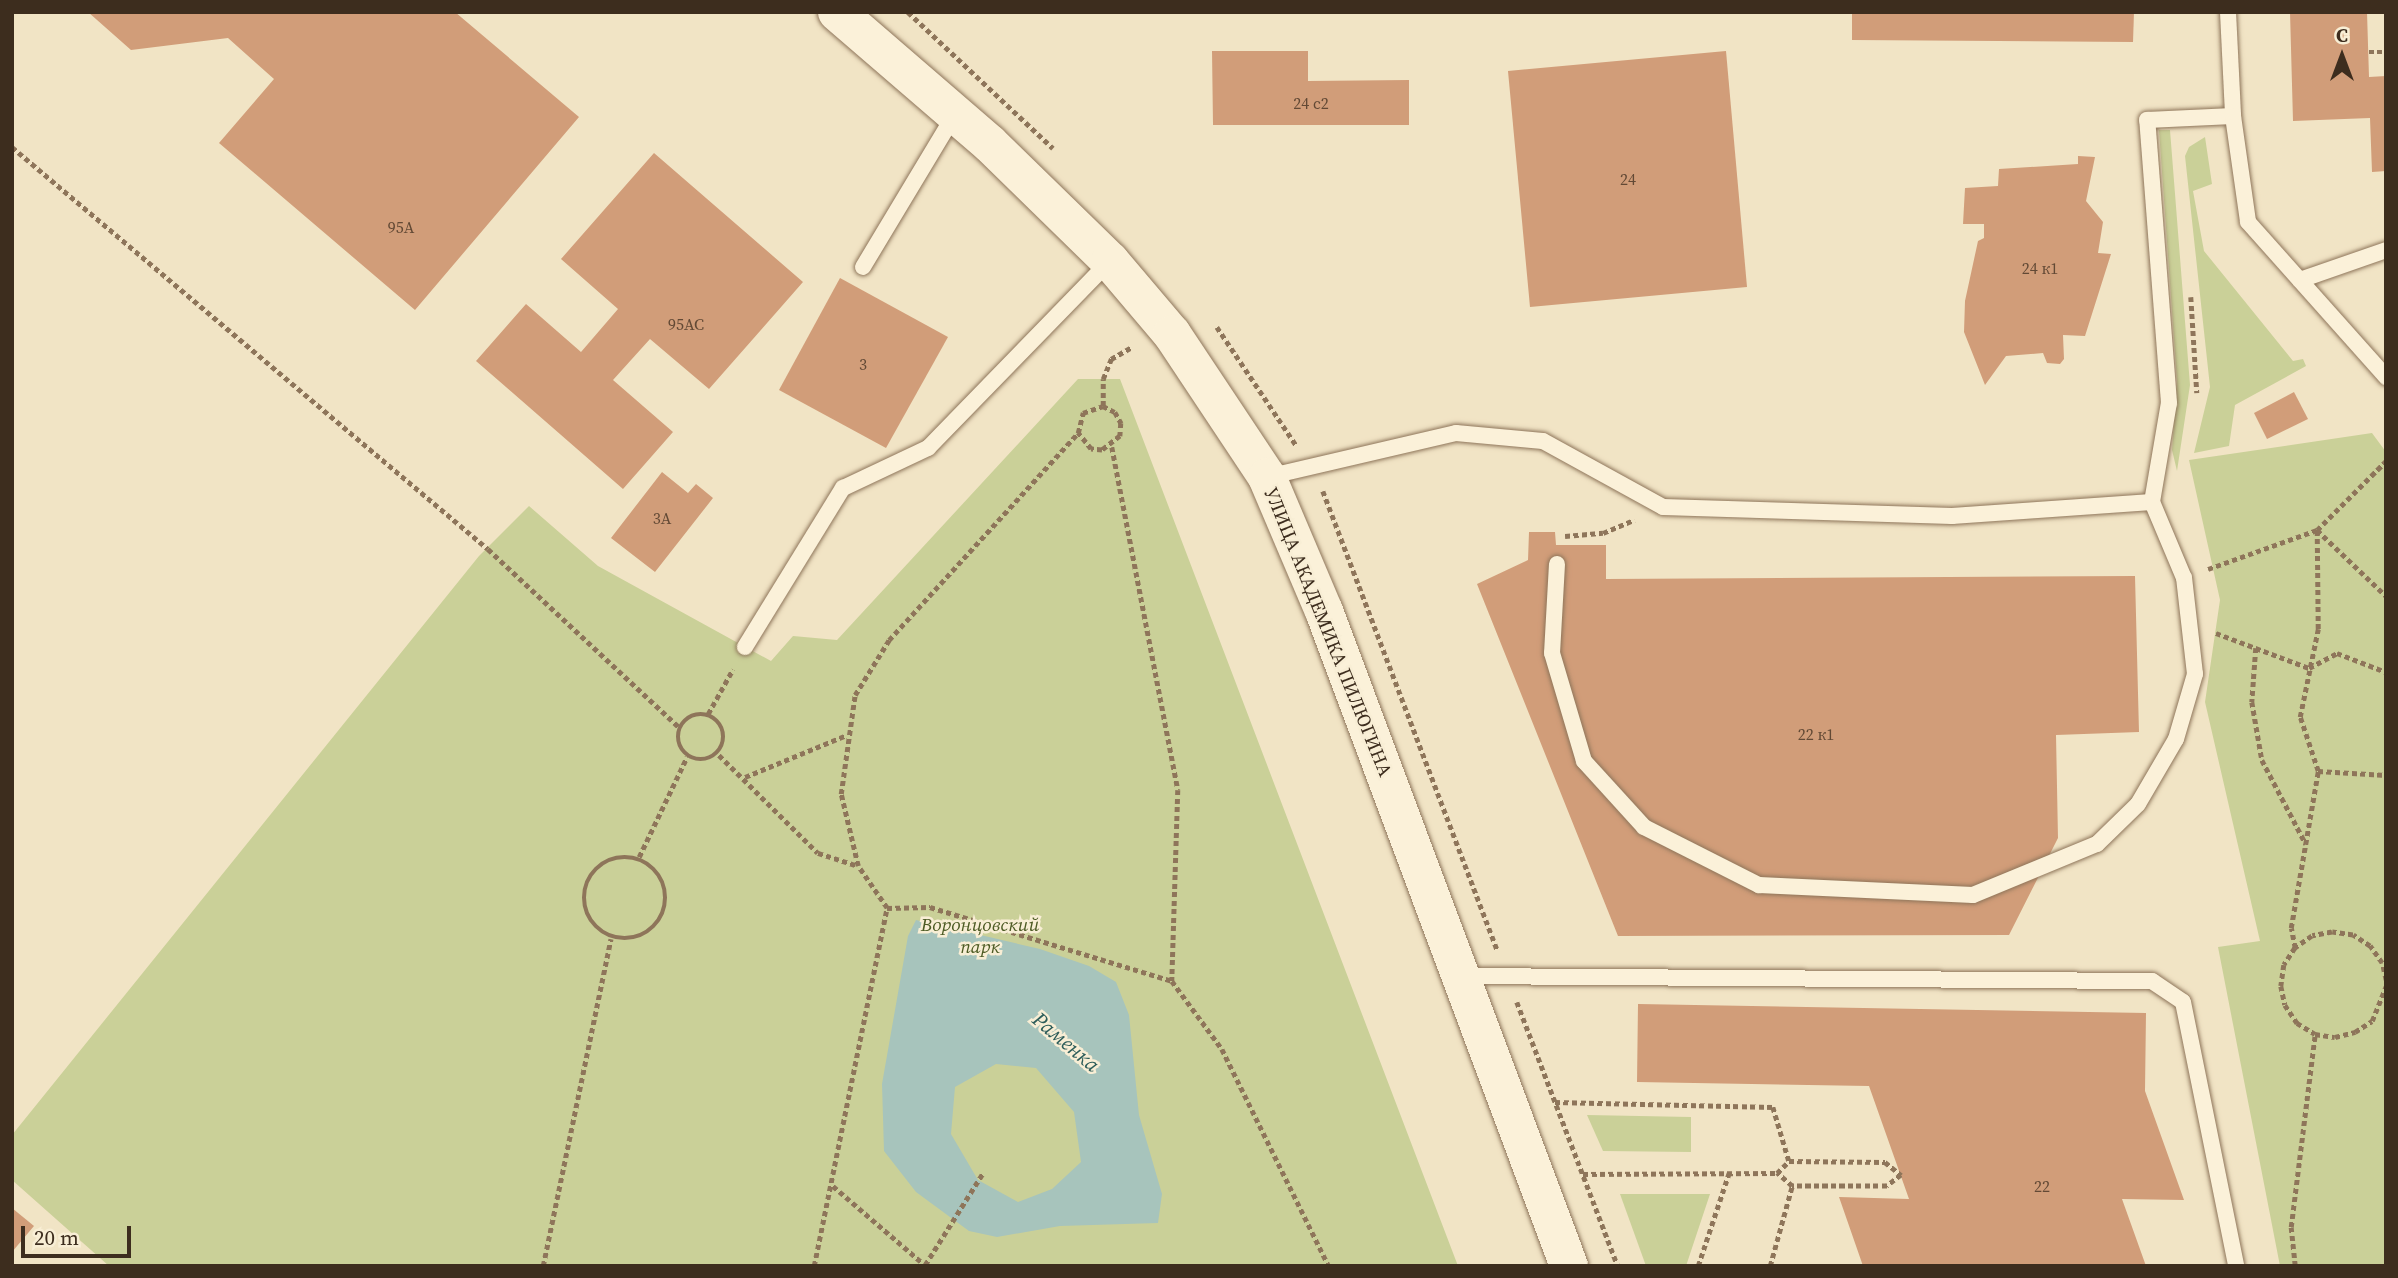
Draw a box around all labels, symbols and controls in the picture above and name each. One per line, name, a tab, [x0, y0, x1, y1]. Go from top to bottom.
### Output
north arrow	[2307, 21, 2377, 91]
text: С	[2336, 22, 2348, 48]
house number: 24 с2	[1293, 93, 1329, 113]
house number: 24	[1620, 169, 1636, 189]
house number: 95А	[388, 217, 414, 237]
house number: 24 к1	[2022, 258, 2058, 278]
house number: 95АС	[668, 314, 704, 334]
house number: 3	[859, 354, 867, 374]
street label: УЛИЦА АКАДЕМИКА ПИЛЮГИНА	[1259, 484, 1397, 780]
house number: 3А	[653, 508, 671, 528]
house number: 22 к1	[1798, 724, 1834, 744]
park label: Воронцовский парк	[921, 914, 1039, 958]
water label: Раменка	[1027, 1007, 1105, 1077]
house number: 22	[2034, 1176, 2050, 1196]
scale bar	[24, 1212, 135, 1256]
text: 20 m	[34, 1223, 79, 1252]

